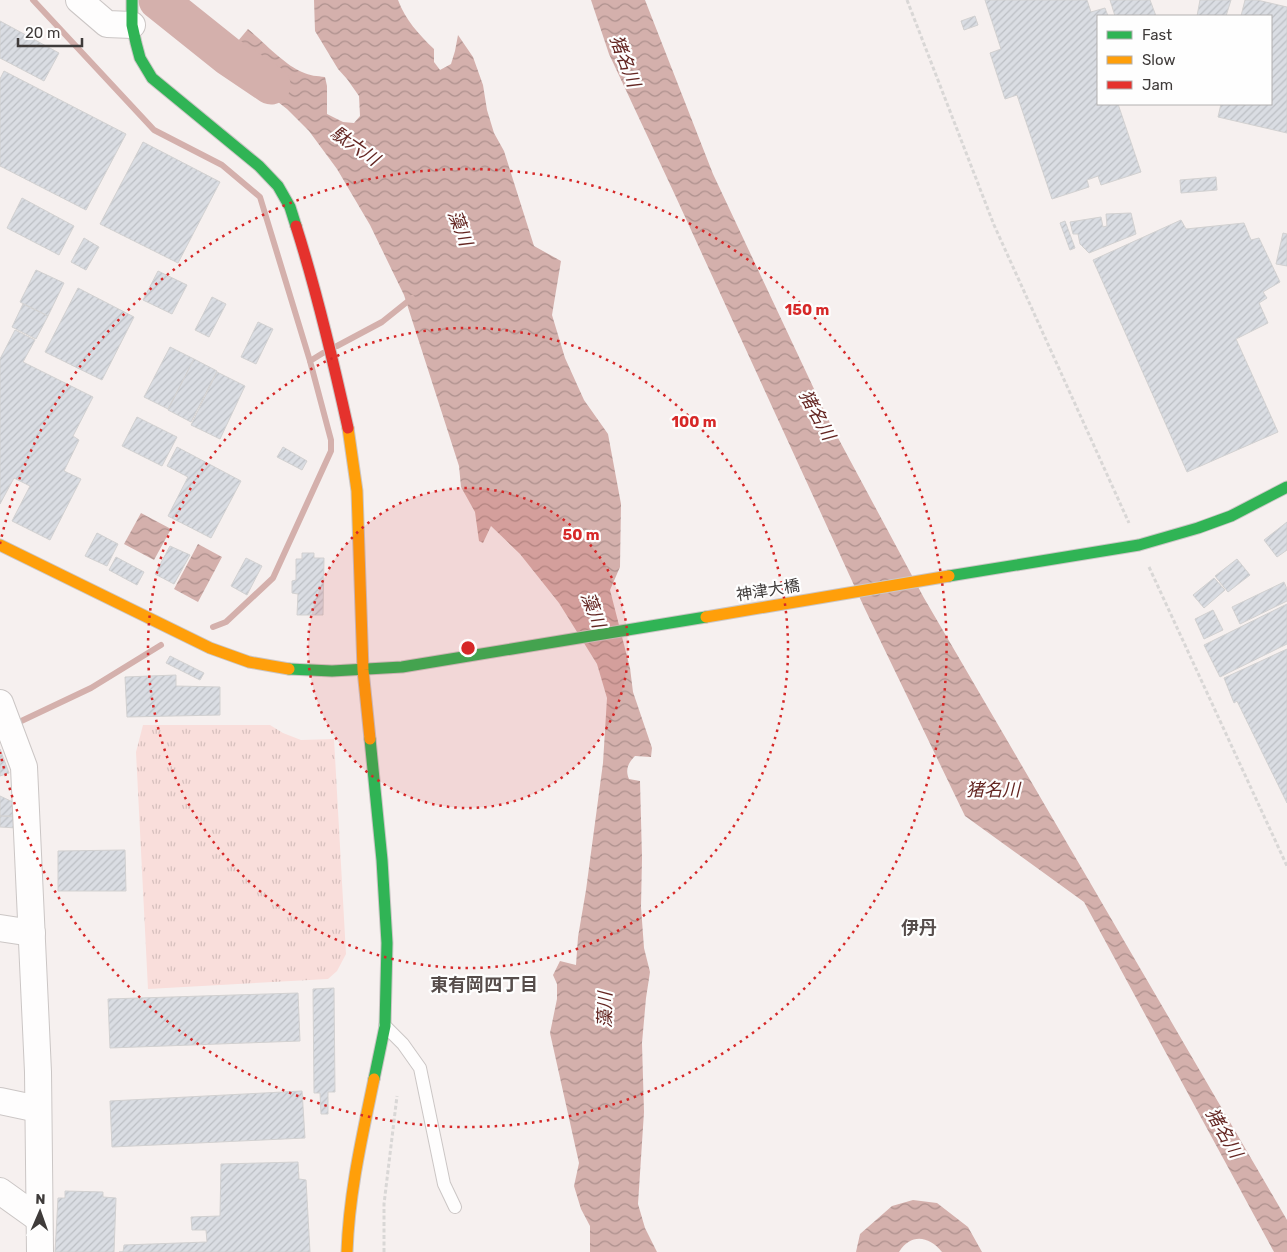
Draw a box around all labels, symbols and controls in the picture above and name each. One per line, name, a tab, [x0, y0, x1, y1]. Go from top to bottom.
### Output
scale bar	[18, 15, 81, 47]
legend	[1097, 15, 1272, 105]
text: 20 m	[25, 24, 60, 42]
text: Fast	[1142, 26, 1172, 44]
water label: 猪名川	[605, 32, 646, 92]
text: Slow	[1142, 51, 1175, 69]
text: Jam	[1142, 76, 1173, 94]
water label: 駄六川	[327, 122, 385, 172]
water label: 藻川	[443, 207, 477, 251]
text: 150 m	[785, 301, 829, 319]
water label: 猪名川	[794, 386, 841, 446]
text: 100 m	[672, 413, 716, 431]
text: 50 m	[563, 526, 599, 544]
street label: 神津大橋	[735, 576, 801, 604]
water label: 藻川	[576, 589, 610, 633]
centre of rings	[459, 639, 477, 657]
water label: 猪名川	[966, 779, 1022, 801]
district label: 伊丹	[901, 917, 937, 939]
district label: 東有岡四丁目	[430, 974, 538, 996]
water label: 藻川	[594, 990, 616, 1028]
water label: 猪名川	[1201, 1104, 1248, 1164]
north arrow	[15, 1187, 65, 1237]
text: N	[35, 1191, 46, 1208]

